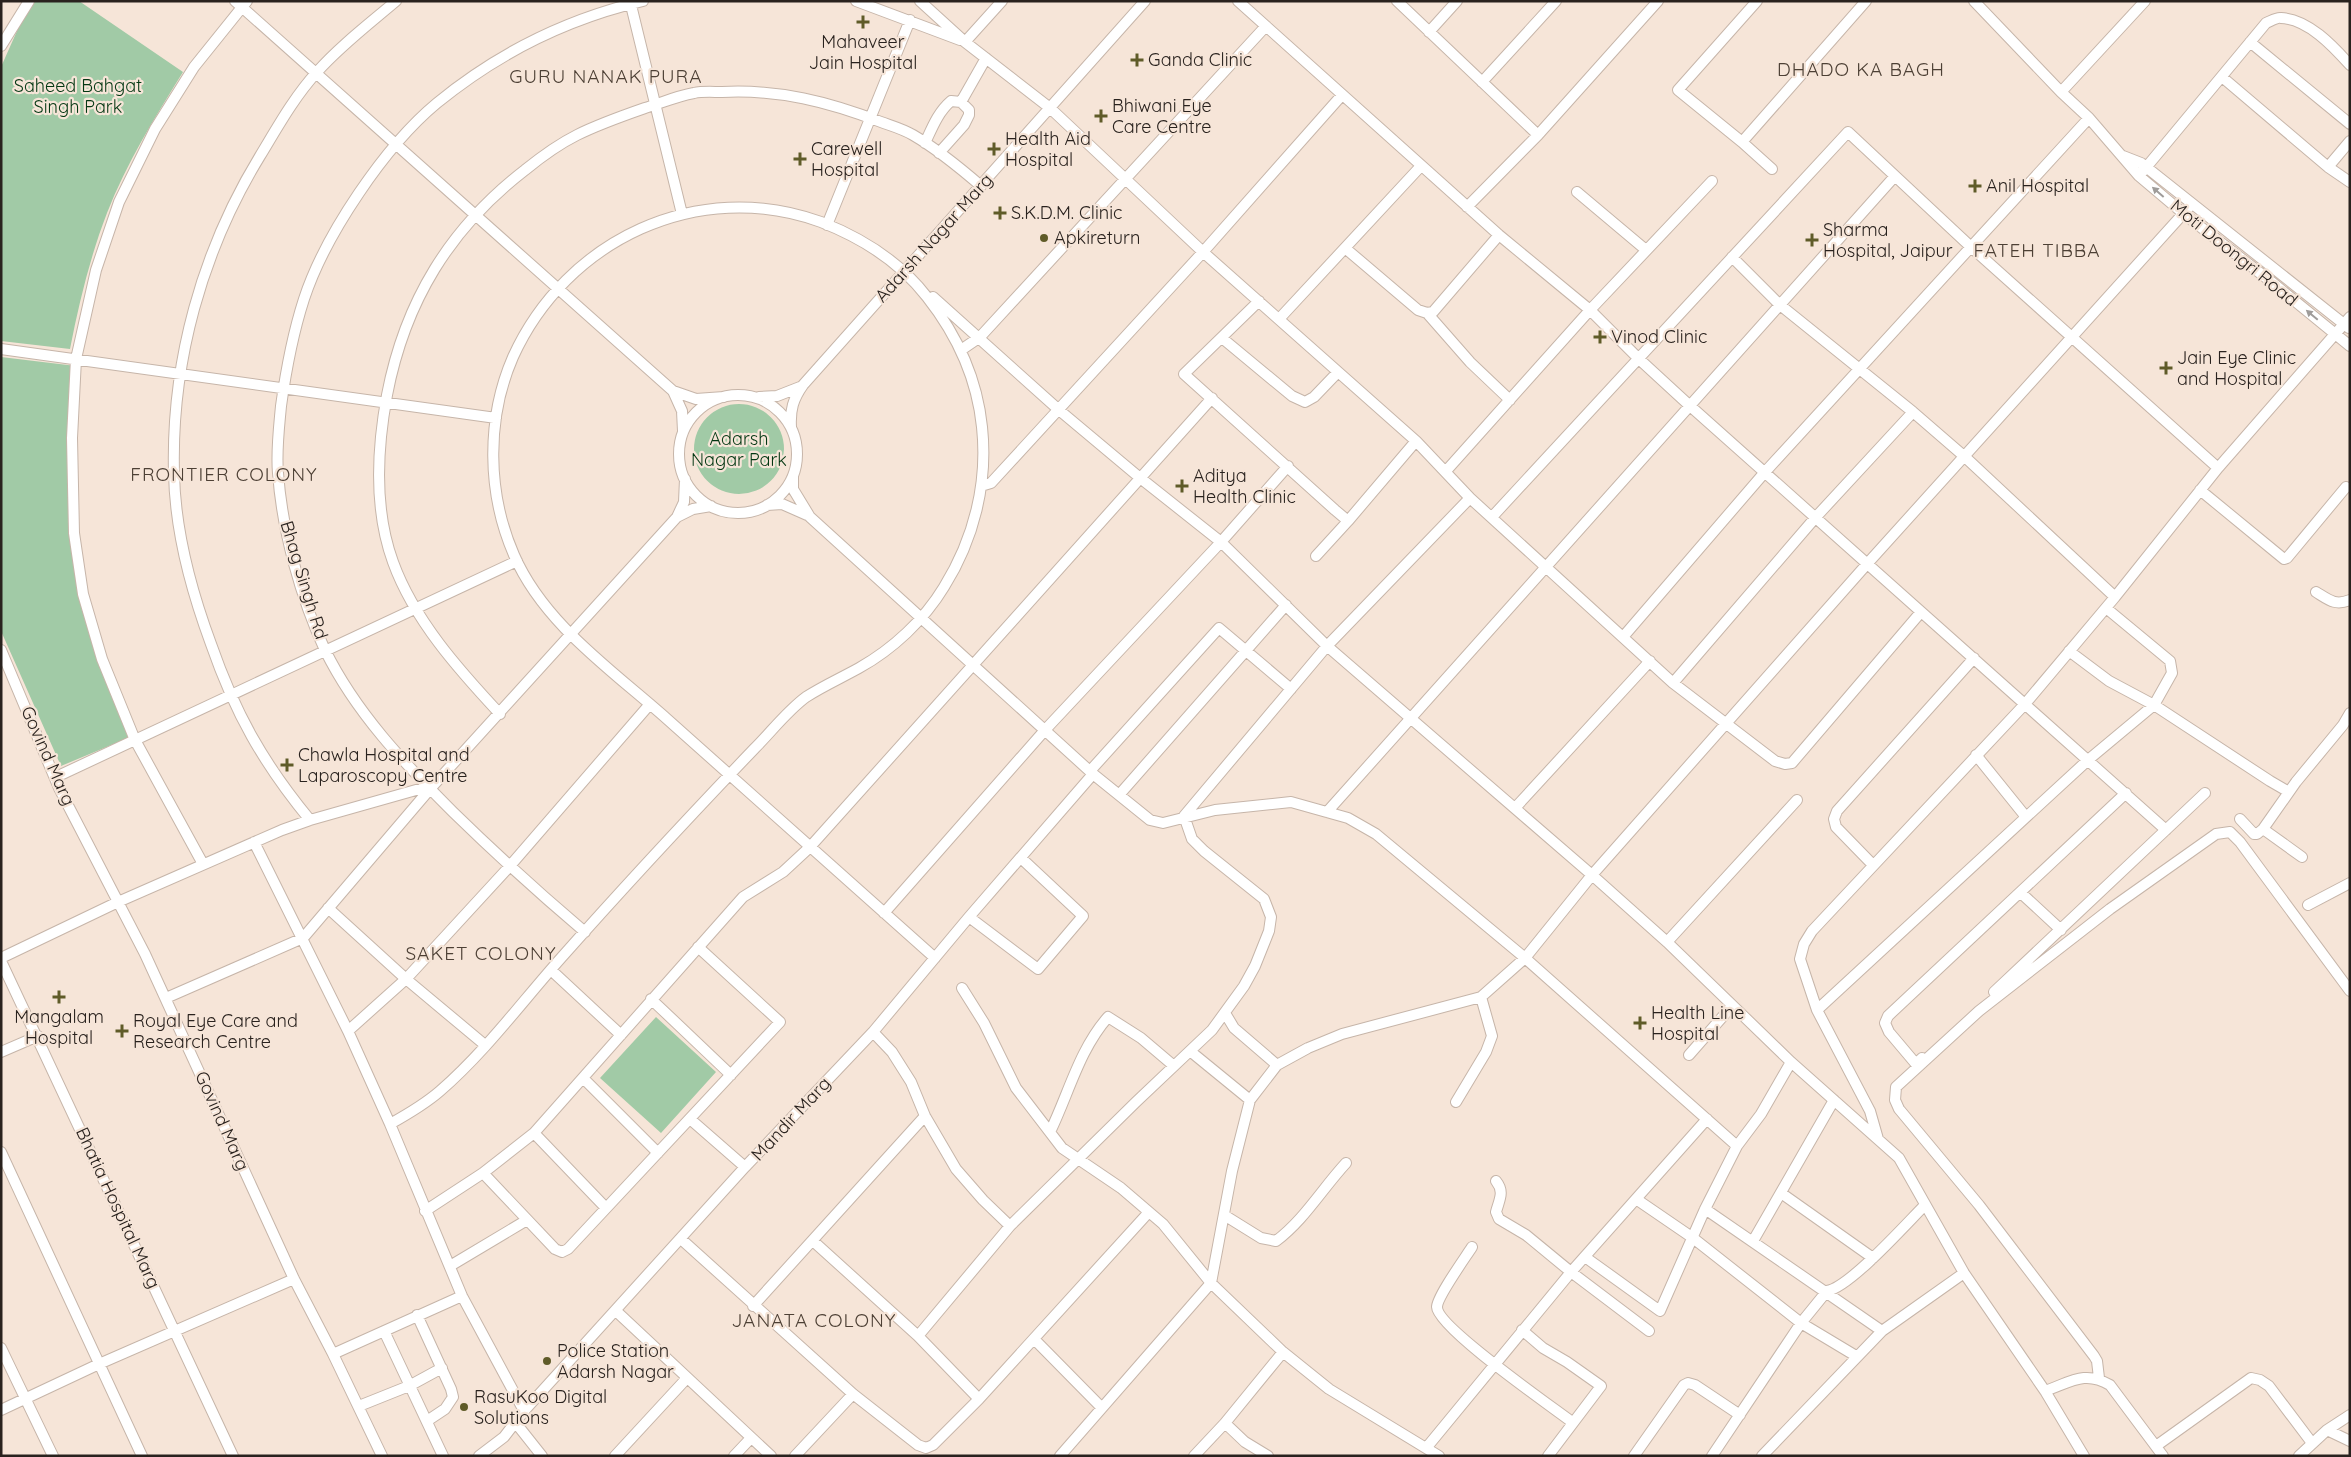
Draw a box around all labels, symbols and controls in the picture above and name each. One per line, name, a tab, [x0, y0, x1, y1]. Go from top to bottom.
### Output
marker: Mahaveer Jain Hospital	[856, 15, 870, 29]
place label: Mahaveer Jain Hospital	[809, 30, 917, 74]
place label: Ganda Clinic	[1148, 48, 1252, 71]
marker: Ganda Clinic	[1130, 53, 1144, 67]
district label: DHADO KA BAGH	[1777, 57, 1945, 81]
district label: GURU NANAK PURA	[509, 64, 703, 88]
park label: Saheed Bahgat Singh Park	[14, 74, 142, 118]
place label: Bhiwani Eye Care Centre	[1112, 94, 1212, 138]
marker: Bhiwani Eye Care Centre	[1094, 109, 1108, 123]
place label: Health Aid Hospital	[1005, 127, 1091, 171]
place label: Carewell Hospital	[811, 137, 882, 181]
marker: Health Aid Hospital	[987, 142, 1001, 156]
marker: Carewell Hospital	[793, 152, 807, 166]
street label: Adarsh Nagar Marg	[870, 168, 998, 307]
place label: Anil Hospital	[1986, 174, 2089, 197]
marker: Anil Hospital	[1968, 179, 1982, 193]
one-way arrow	[2152, 186, 2164, 198]
street label: Moti Doongri Road	[2166, 194, 2303, 311]
place label: S.K.D.M. Clinic	[1011, 201, 1122, 224]
marker: S.K.D.M. Clinic	[993, 206, 1007, 220]
place label: Sharma Hospital, Jaipur	[1823, 218, 1953, 262]
place label: Apkireturn	[1054, 226, 1140, 249]
marker: Apkireturn	[1038, 232, 1050, 244]
marker: Sharma Hospital, Jaipur	[1805, 233, 1819, 247]
district label: FATEH TIBBA	[1974, 238, 2100, 262]
one-way arrow	[2306, 310, 2319, 321]
place label: Vinod Clinic	[1611, 325, 1707, 348]
marker: Vinod Clinic	[1593, 330, 1607, 344]
place label: Jain Eye Clinic and Hospital	[2177, 346, 2296, 390]
marker: Jain Eye Clinic and Hospital	[2159, 361, 2173, 375]
park label: Adarsh Nagar Park	[691, 427, 787, 471]
district label: FRONTIER COLONY	[130, 462, 318, 486]
place label: Aditya Health Clinic	[1193, 464, 1296, 508]
marker: Aditya Health Clinic	[1175, 479, 1189, 493]
street label: Bhag Singh Rd	[276, 518, 333, 642]
street label: Govind Marg	[16, 702, 81, 809]
place label: Chawla Hospital and Laparoscopy Centre	[298, 743, 470, 787]
marker: Chawla Hospital and Laparoscopy Centre	[280, 758, 294, 772]
district label: SAKET COLONY	[405, 941, 557, 965]
marker: Mangalam Hospital	[52, 990, 66, 1004]
place label: Health Line Hospital	[1651, 1001, 1744, 1045]
place label: Mangalam Hospital	[14, 1005, 104, 1049]
place label: Royal Eye Care and Research Centre	[133, 1009, 298, 1053]
marker: Health Line Hospital	[1633, 1016, 1647, 1030]
marker: Royal Eye Care and Research Centre	[115, 1024, 129, 1038]
street label: Govind Marg	[190, 1067, 255, 1174]
street label: Mandir Marg	[746, 1072, 835, 1165]
street label: Bhatia Hospital Marg	[71, 1123, 166, 1292]
district label: JANATA COLONY	[732, 1308, 896, 1332]
place label: Police Station Adarsh Nagar	[557, 1339, 674, 1383]
marker: Police Station Adarsh Nagar	[541, 1355, 553, 1367]
place label: RasuKoo Digital Solutions	[474, 1385, 607, 1429]
marker: RasuKoo Digital Solutions	[458, 1401, 470, 1413]

